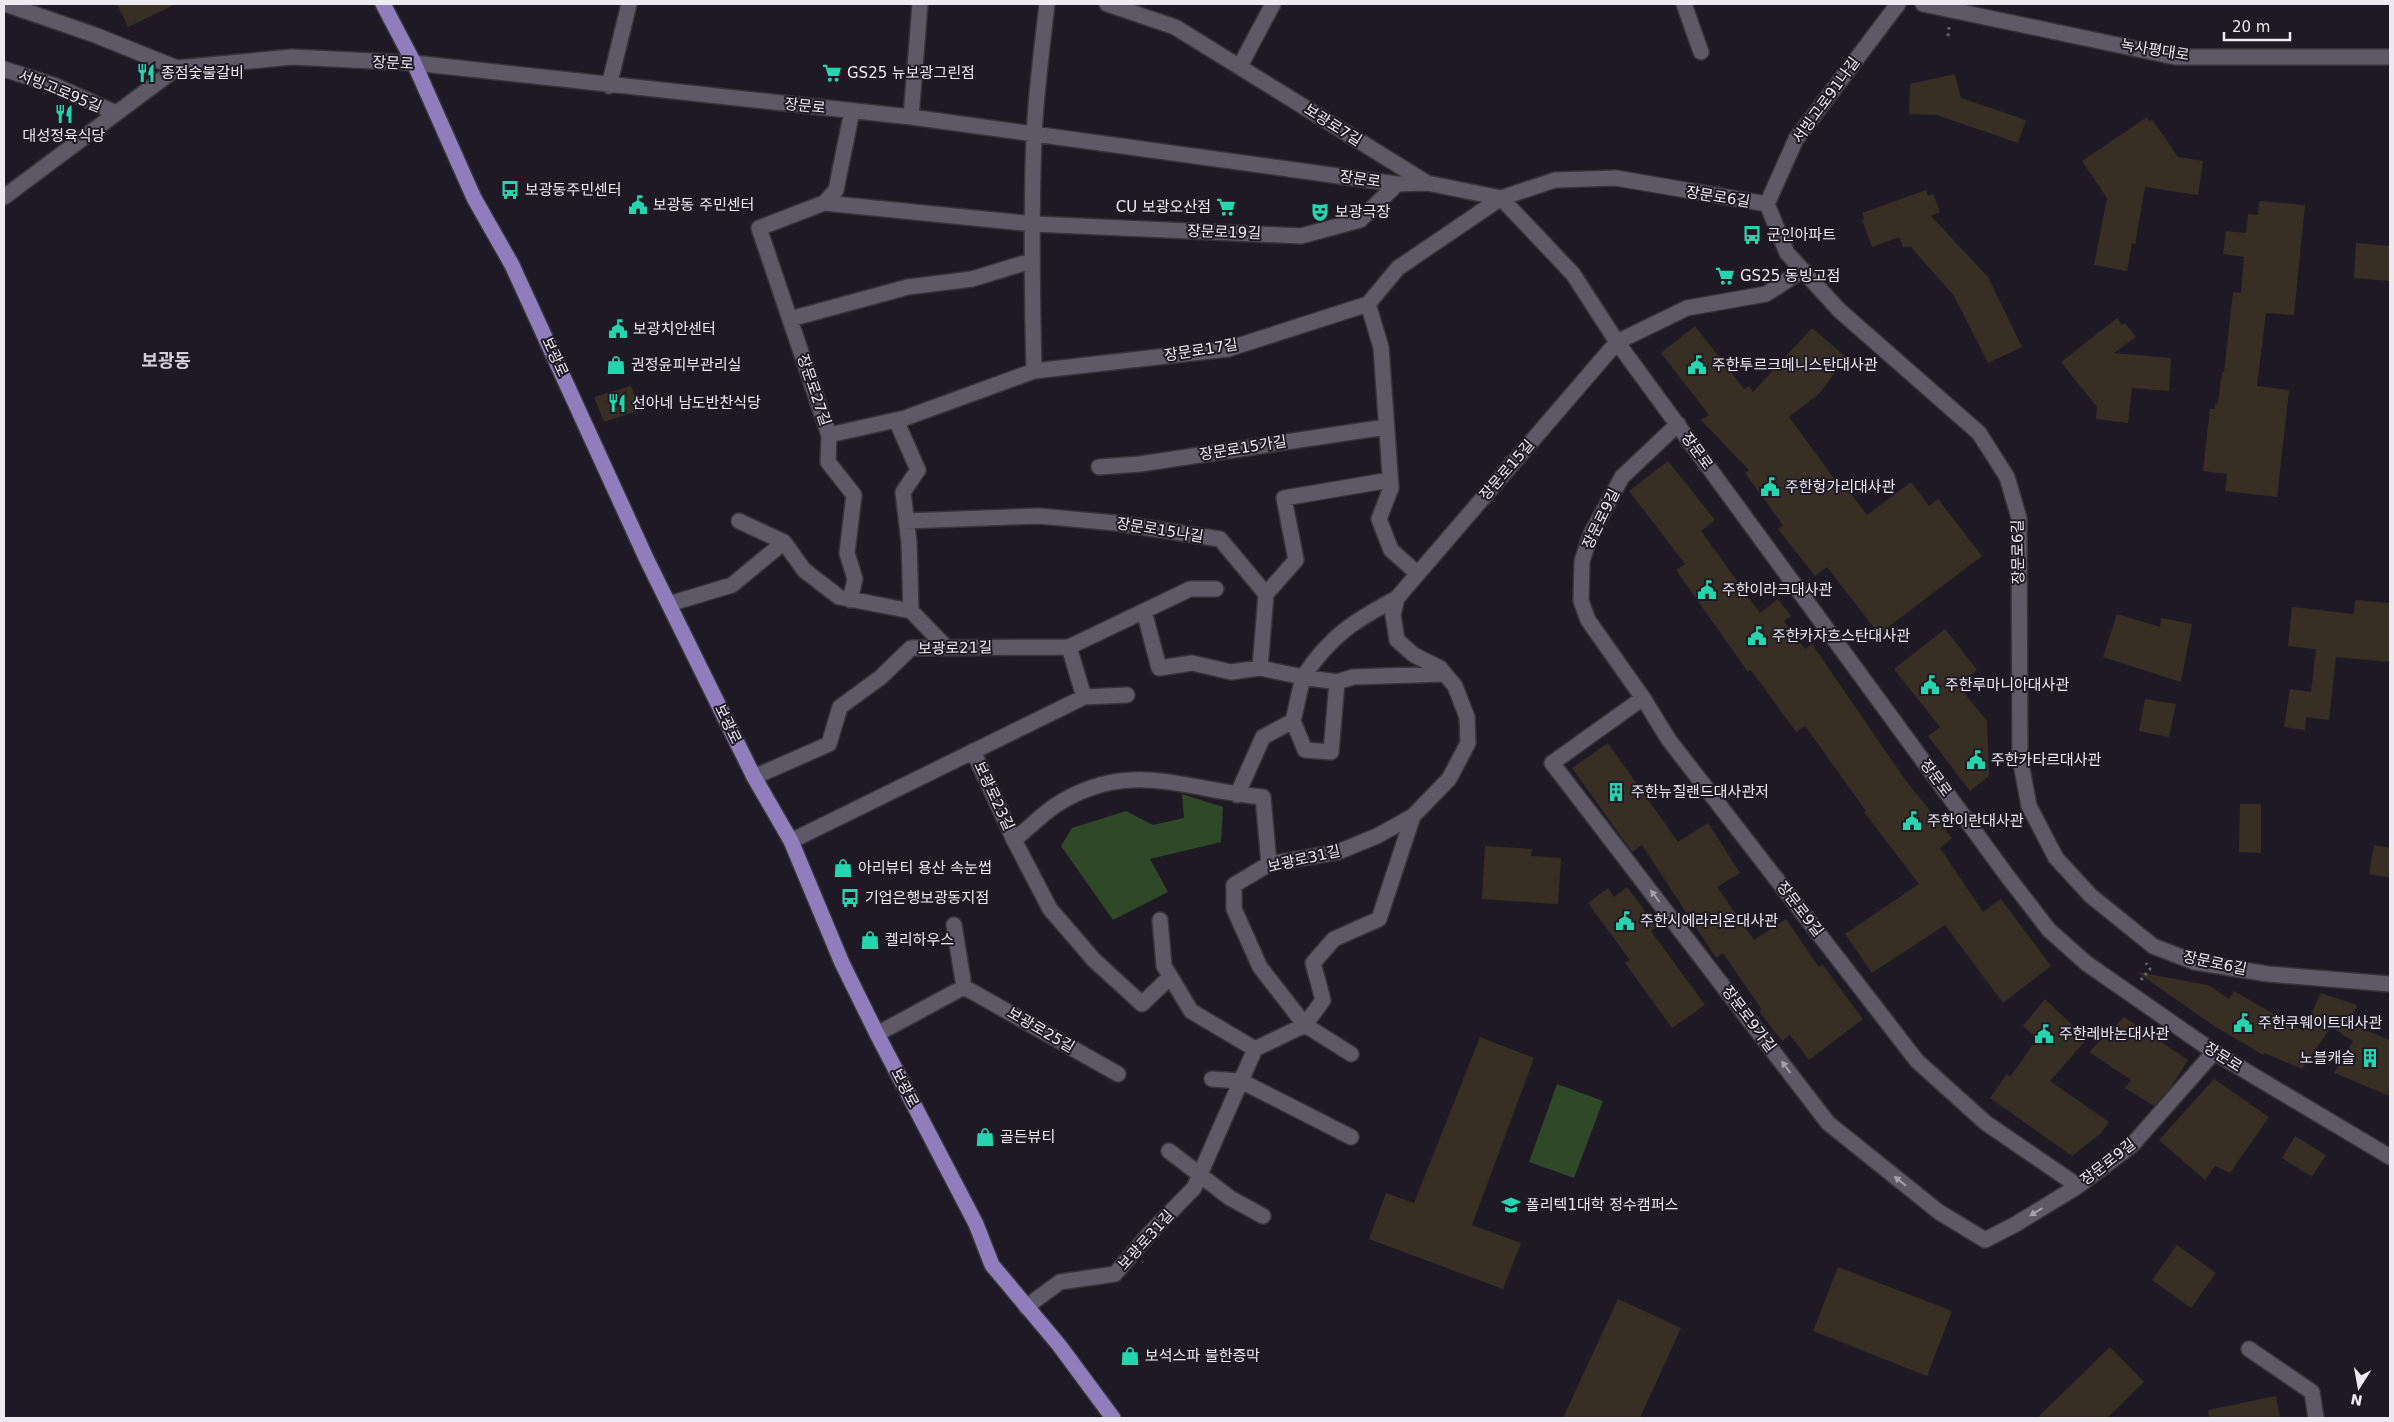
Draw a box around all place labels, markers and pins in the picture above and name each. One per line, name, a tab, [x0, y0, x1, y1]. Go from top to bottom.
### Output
restaurant icon: 종점숯불갈비	[135, 62, 157, 84]
supermarket icon: GS25 뉴보광그린점	[821, 62, 843, 84]
place label: 종점숯불갈비	[161, 64, 244, 82]
place label: GS25 뉴보광그린점	[847, 64, 975, 82]
restaurant icon: 대성정육식당	[53, 103, 75, 125]
place label: 대성정육식당	[23, 127, 106, 145]
bus stop icon: 보광동주민센터	[499, 179, 521, 201]
place label: 보광동주민센터	[525, 181, 622, 199]
public building icon: 보광동 주민센터	[627, 194, 649, 216]
place label: 보광동 주민센터	[653, 196, 754, 214]
supermarket icon: CU 보광오산점	[1215, 196, 1237, 218]
place label: CU 보광오산점	[1116, 198, 1211, 216]
theatre icon: 보광극장	[1309, 201, 1331, 223]
place label: 보광극장	[1335, 203, 1390, 221]
bus stop icon: 군인아파트	[1741, 224, 1763, 246]
place label: 군인아파트	[1767, 226, 1836, 244]
supermarket icon: GS25 동빙고점	[1714, 265, 1736, 287]
place label: GS25 동빙고점	[1740, 267, 1840, 285]
public building icon: 보광치안센터	[607, 318, 629, 340]
place label: 보광치안센터	[633, 320, 716, 338]
shop icon: 권정윤피부관리실	[605, 354, 627, 376]
public building icon: 주한투르크메니스탄대사관	[1686, 354, 1708, 376]
place label: 권정윤피부관리실	[631, 356, 741, 374]
place label: 주한투르크메니스탄대사관	[1712, 356, 1878, 374]
restaurant icon: 선아네 남도반찬식당	[606, 392, 628, 414]
place label: 선아네 남도반찬식당	[632, 394, 761, 412]
public building icon: 주한헝가리대사관	[1759, 476, 1781, 498]
place label: 주한헝가리대사관	[1785, 478, 1896, 496]
public building icon: 주한이라크대사관	[1696, 579, 1718, 601]
place label: 주한이라크대사관	[1722, 581, 1833, 599]
public building icon: 주한카자흐스탄대사관	[1746, 625, 1768, 647]
place label: 주한카자흐스탄대사관	[1772, 627, 1910, 645]
public building icon: 주한루마니아대사관	[1919, 674, 1941, 696]
place label: 주한루마니아대사관	[1945, 676, 2069, 694]
public building icon: 주한카타르대사관	[1965, 749, 1987, 771]
place label: 주한카타르대사관	[1991, 751, 2102, 769]
building icon: 주한뉴질랜드대사관저	[1605, 781, 1627, 803]
place label: 주한뉴질랜드대사관저	[1631, 783, 1769, 801]
public building icon: 주한이란대사관	[1901, 810, 1923, 832]
place label: 주한이란대사관	[1927, 812, 2024, 830]
shop icon: 아리뷰티 용산 속눈썹	[832, 857, 854, 879]
place label: 아리뷰티 용산 속눈썹	[858, 859, 992, 877]
bus stop icon: 기업은행보광동지점	[839, 887, 861, 909]
place label: 기업은행보광동지점	[865, 889, 989, 907]
public building icon: 주한시에라리온대사관	[1614, 910, 1636, 932]
place label: 주한시에라리온대사관	[1640, 912, 1778, 930]
shop icon: 켈리하우스	[859, 929, 881, 951]
place label: 켈리하우스	[885, 931, 954, 949]
public building icon: 주한쿠웨이트대사관	[2232, 1012, 2254, 1034]
place label: 주한쿠웨이트대사관	[2258, 1014, 2382, 1032]
public building icon: 주한레바논대사관	[2033, 1023, 2055, 1045]
place label: 주한레바논대사관	[2059, 1025, 2170, 1043]
building icon: 노블캐슬	[2359, 1047, 2381, 1069]
place label: 노블캐슬	[2300, 1049, 2355, 1067]
shop icon: 골든뷰티	[974, 1126, 996, 1148]
place label: 골든뷰티	[1000, 1128, 1055, 1146]
school or university icon: 폴리텍1대학 정수캠퍼스	[1500, 1194, 1522, 1216]
place label: 폴리텍1대학 정수캠퍼스	[1526, 1196, 1679, 1214]
shop icon: 보석스파 불한증막	[1119, 1345, 1141, 1367]
place label: 보석스파 불한증막	[1145, 1347, 1260, 1365]

